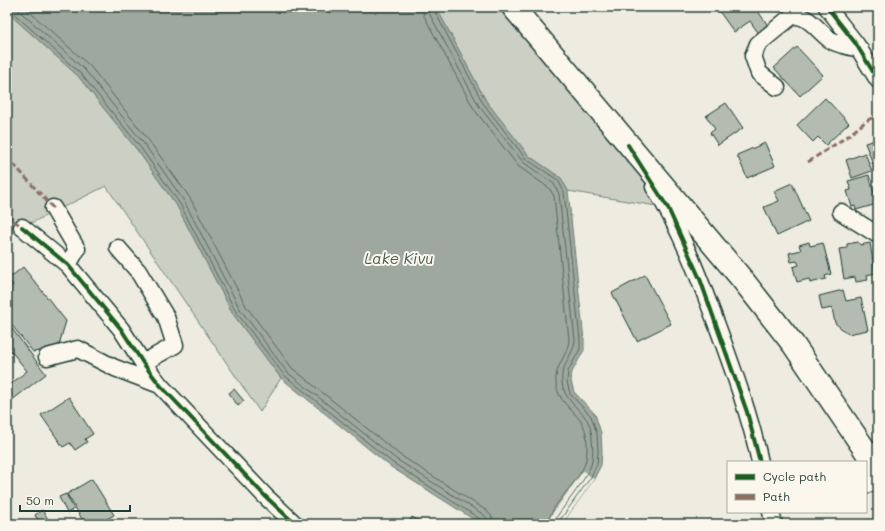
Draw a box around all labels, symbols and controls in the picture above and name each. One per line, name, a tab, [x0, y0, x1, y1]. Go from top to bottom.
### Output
water label: Lake Kivu	[364, 248, 434, 268]
legend	[727, 461, 867, 513]
text: Cycle path	[763, 468, 826, 484]
scale bar	[20, 487, 130, 513]
text: Path	[763, 488, 790, 504]
text: 50 m	[26, 492, 54, 508]

